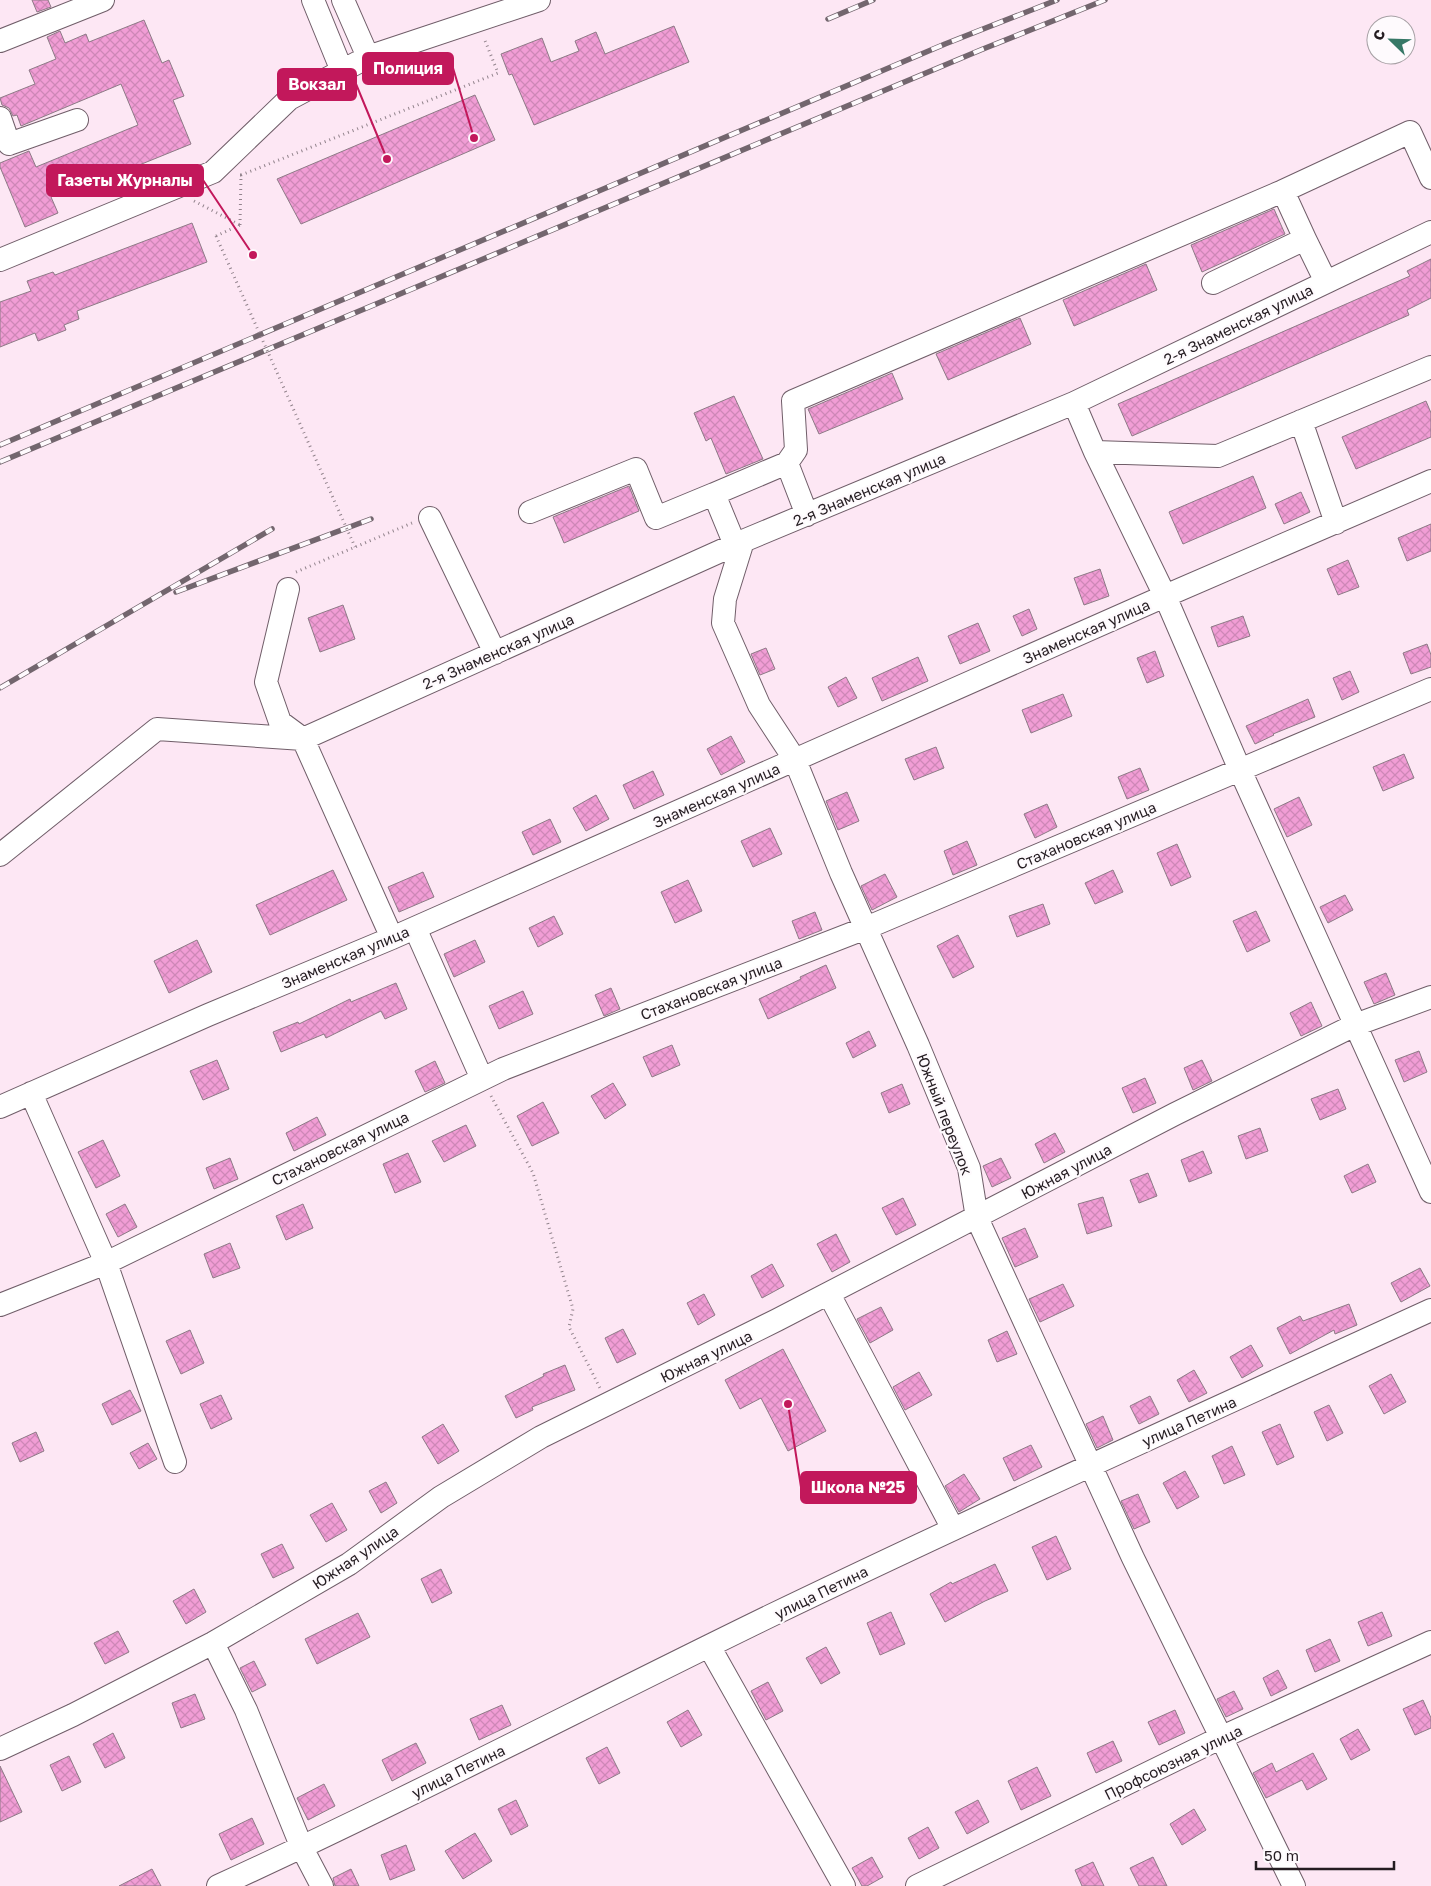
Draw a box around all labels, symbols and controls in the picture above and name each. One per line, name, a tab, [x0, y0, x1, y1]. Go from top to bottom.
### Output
north arrow	[1366, 15, 1416, 65]
text: С	[1369, 27, 1388, 43]
callout: Полиция	[363, 53, 453, 84]
text: Полиция	[373, 58, 443, 78]
callout: Вокзал	[278, 69, 356, 100]
text: Вокзал	[288, 74, 346, 94]
callout: Газеты Журналы	[47, 165, 203, 196]
text: Газеты Журналы	[57, 170, 193, 190]
street label: 2-я Знаменская улица	[1160, 280, 1316, 368]
street label: 2-я Знаменская улица	[790, 449, 948, 529]
street label: Знаменская улица	[1020, 595, 1152, 667]
street label: 2-я Знаменская улица	[419, 609, 577, 693]
street label: Знаменская улица	[650, 759, 782, 831]
street label: Стахановская улица	[1013, 797, 1159, 873]
street label: Знаменская улица	[278, 922, 412, 992]
street label: Стахановская улица	[638, 953, 784, 1023]
street label: Южный переулок	[913, 1051, 977, 1178]
street label: Стахановская улица	[269, 1107, 411, 1189]
street label: Южная улица	[1018, 1140, 1114, 1202]
street label: Южная улица	[657, 1326, 755, 1386]
street label: улица Петина	[1139, 1392, 1239, 1450]
callout: Школа №25	[801, 1472, 916, 1503]
text: Школа №25	[811, 1477, 905, 1497]
street label: Южная улица	[309, 1522, 401, 1592]
street label: улица Петина	[771, 1562, 871, 1622]
street label: Профсоюзная улица	[1101, 1721, 1245, 1803]
street label: улица Петина	[408, 1741, 508, 1801]
scale bar	[1256, 1838, 1394, 1870]
text: 50 m	[1264, 1846, 1299, 1864]

